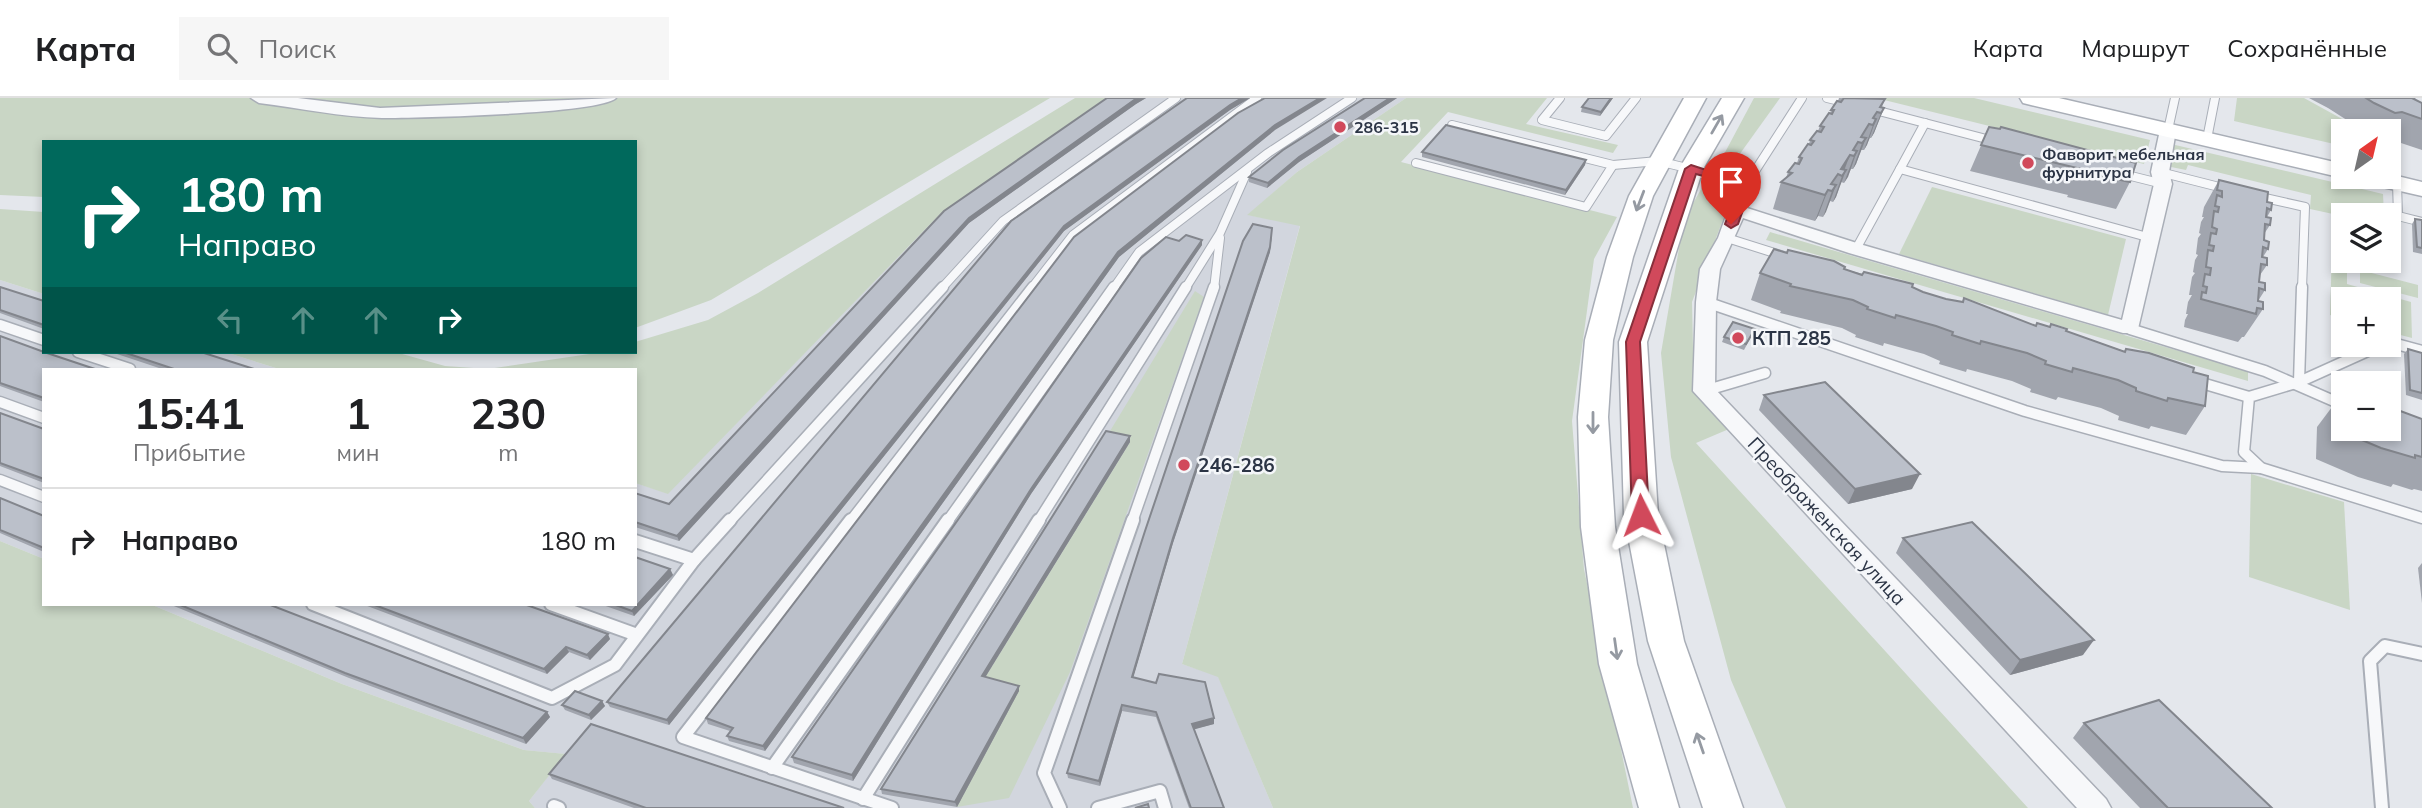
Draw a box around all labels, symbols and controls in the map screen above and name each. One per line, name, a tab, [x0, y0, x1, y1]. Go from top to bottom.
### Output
search box	[179, 17, 669, 80]
text: Карта	[35, 28, 137, 69]
icon: search	[203, 29, 241, 67]
text: Поиск	[259, 32, 336, 65]
text: Карта	[1973, 33, 2043, 63]
text: Маршрут	[2081, 33, 2189, 63]
text: Сохранённые	[2227, 33, 2387, 63]
one-way arrow	[1711, 115, 1725, 135]
place label: 286-315	[1354, 117, 1419, 137]
marker: 286-315	[1332, 119, 1348, 135]
north arrow	[2331, 119, 2401, 189]
map controls	[2331, 119, 2401, 441]
place label: Фаворит мебельная фурнитура	[2042, 144, 2205, 182]
pin	[1701, 152, 1761, 224]
marker: Фаворит мебельная фурнитура	[2020, 155, 2036, 171]
text: 180 m	[178, 163, 324, 224]
icon: arrive	[1712, 163, 1750, 201]
icon: right	[63, 168, 154, 259]
one-way arrow	[1632, 190, 1645, 212]
button: layers	[2331, 203, 2401, 273]
text: Направо	[178, 224, 317, 264]
button: +	[2331, 287, 2401, 357]
icon: left	[211, 301, 249, 339]
icon: ahead	[284, 301, 322, 339]
icon: ahead	[357, 301, 395, 339]
icon: right	[430, 301, 468, 339]
place label: КТП 285	[1752, 326, 1831, 350]
marker: КТП 285	[1730, 330, 1746, 346]
button: −	[2331, 371, 2401, 441]
text: 15:41	[134, 387, 245, 440]
text: 1	[345, 387, 371, 440]
text: 230	[470, 387, 546, 440]
one-way arrow	[1587, 411, 1600, 434]
street label: Преображенская улица	[1743, 432, 1911, 610]
text: Прибытие	[133, 438, 246, 467]
text: мин	[337, 438, 380, 467]
text: m	[498, 438, 518, 467]
place label: 246-286	[1198, 453, 1275, 477]
marker: 246-286	[1176, 457, 1192, 473]
position arrow	[1604, 478, 1678, 552]
icon: right	[63, 522, 101, 560]
text: Направо	[122, 524, 238, 557]
text: 180 m	[540, 524, 616, 557]
one-way arrow	[1610, 637, 1623, 660]
one-way arrow	[1693, 733, 1706, 755]

